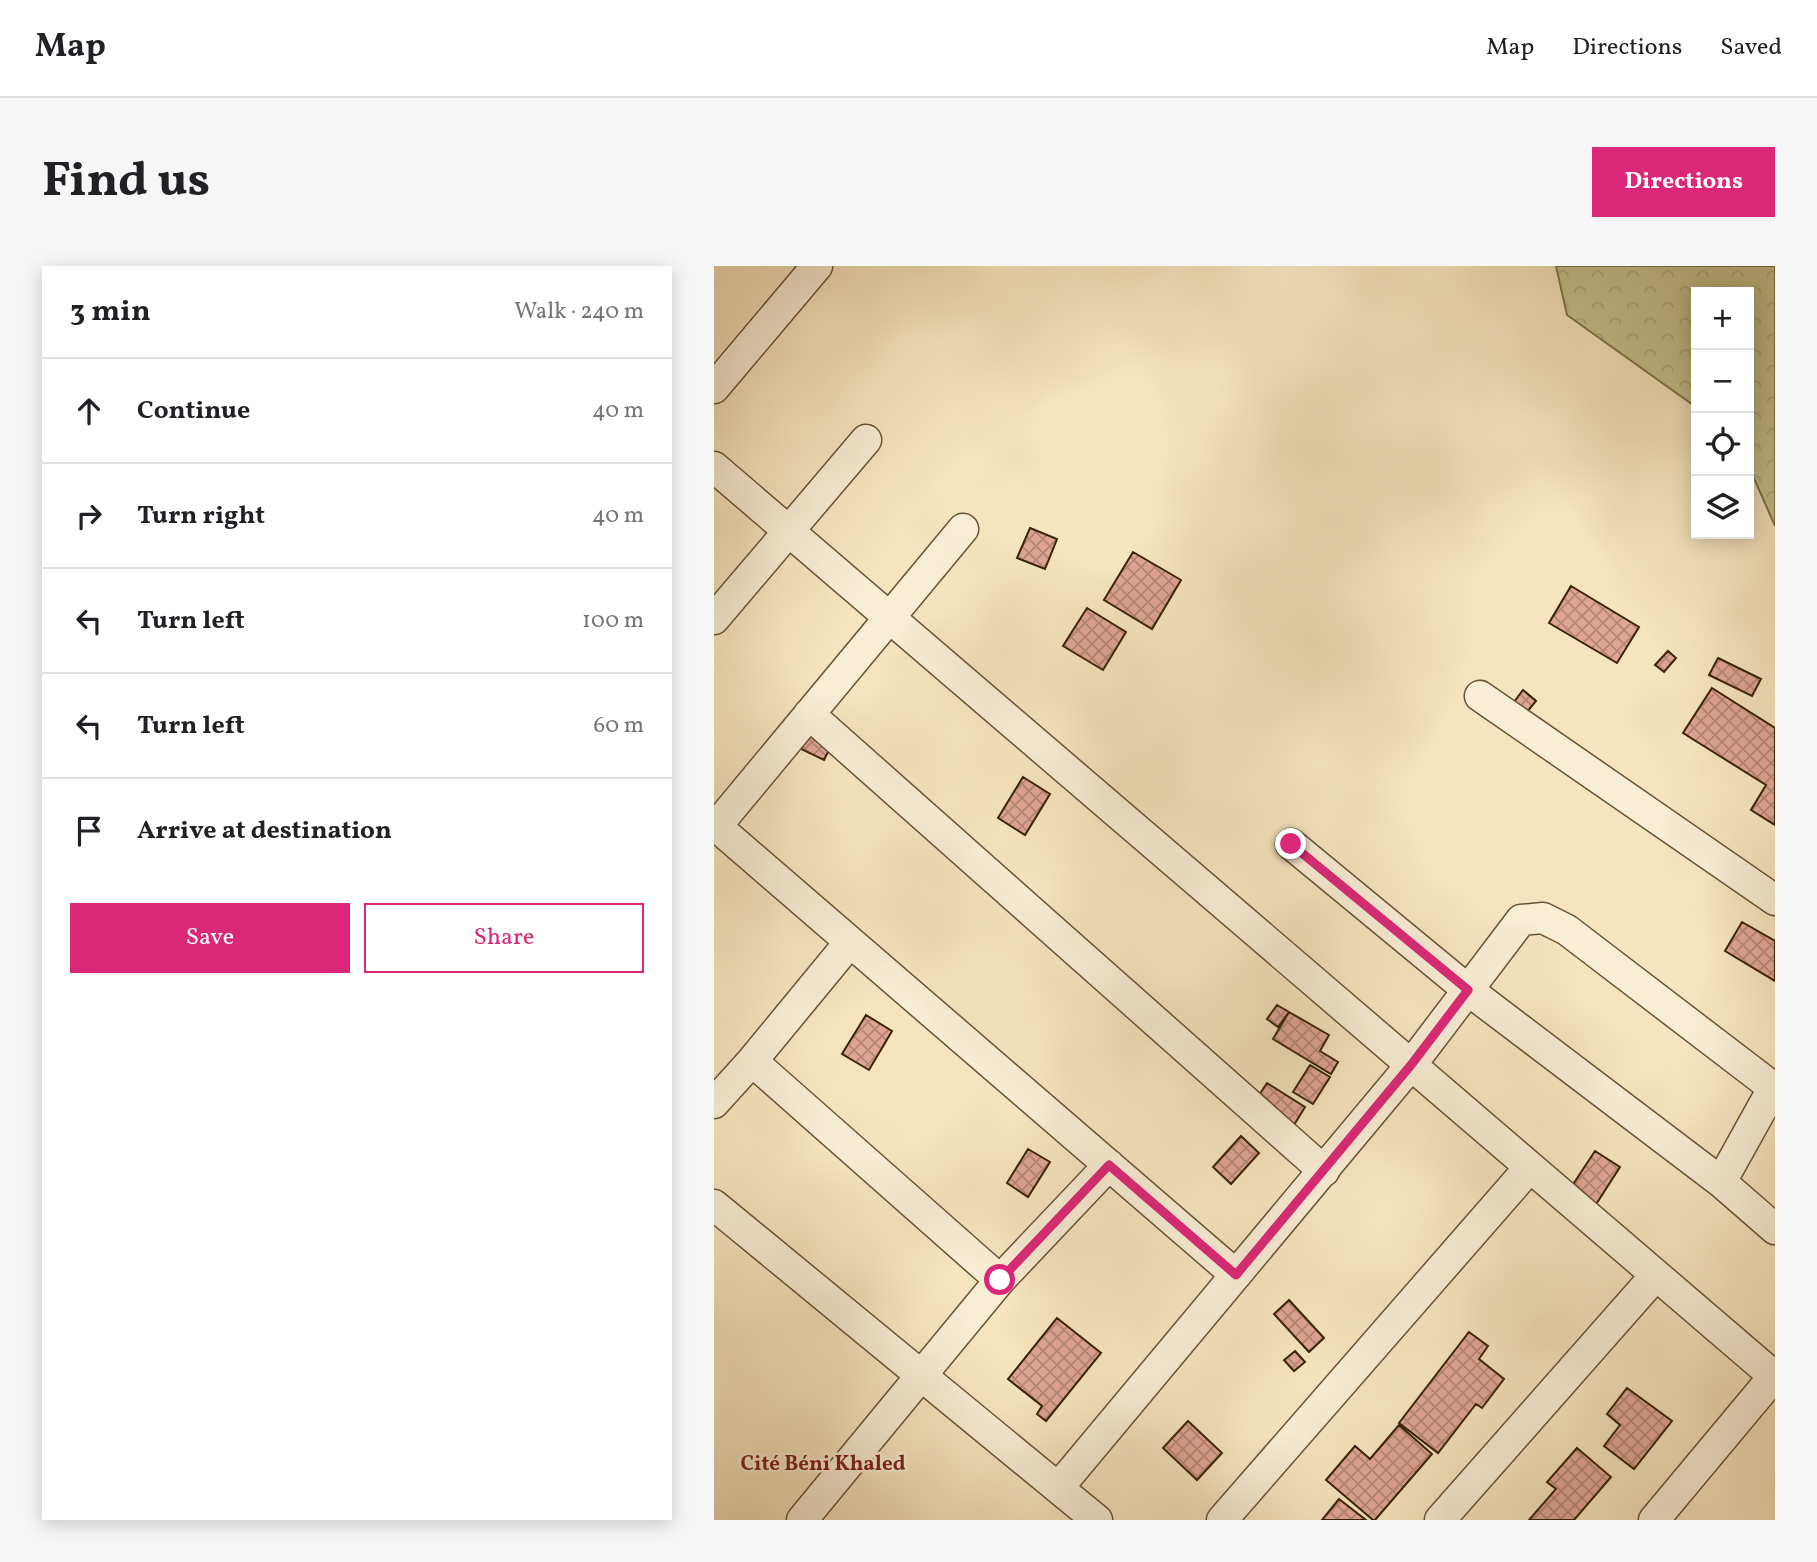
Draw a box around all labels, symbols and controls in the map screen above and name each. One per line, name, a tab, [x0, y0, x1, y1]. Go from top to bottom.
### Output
text: Map	[35, 25, 106, 71]
text: Map	[1486, 31, 1534, 65]
text: Directions	[1572, 31, 1682, 65]
text: Saved	[1720, 31, 1782, 65]
button: Directions	[1592, 147, 1775, 217]
text: Find us	[42, 148, 210, 217]
map controls	[1691, 287, 1754, 539]
button: +	[1691, 287, 1754, 350]
text: 3 min	[70, 291, 151, 333]
text: Walk · 240 m	[514, 296, 644, 328]
button: −	[1691, 350, 1754, 413]
icon: ahead	[70, 392, 108, 430]
text: Continue	[137, 393, 250, 429]
text: 40 m	[592, 395, 644, 427]
button: locate	[1691, 413, 1754, 476]
button: layers	[1691, 476, 1754, 539]
icon: right	[70, 497, 108, 535]
text: Turn right	[137, 498, 265, 534]
text: 40 m	[592, 500, 644, 532]
icon: left	[70, 602, 108, 640]
text: Turn left	[137, 603, 245, 639]
text: 100 m	[582, 605, 644, 637]
icon: left	[70, 707, 108, 745]
text: Turn left	[137, 708, 245, 744]
text: 60 m	[594, 710, 644, 742]
icon: arrive	[70, 812, 108, 850]
text: Arrive at destination	[137, 813, 392, 849]
route end	[1275, 828, 1306, 859]
button: Save	[70, 903, 350, 973]
button: Share	[364, 903, 644, 973]
route start	[984, 1264, 1015, 1295]
district label: Cité Béni Khaled	[741, 1450, 906, 1479]

